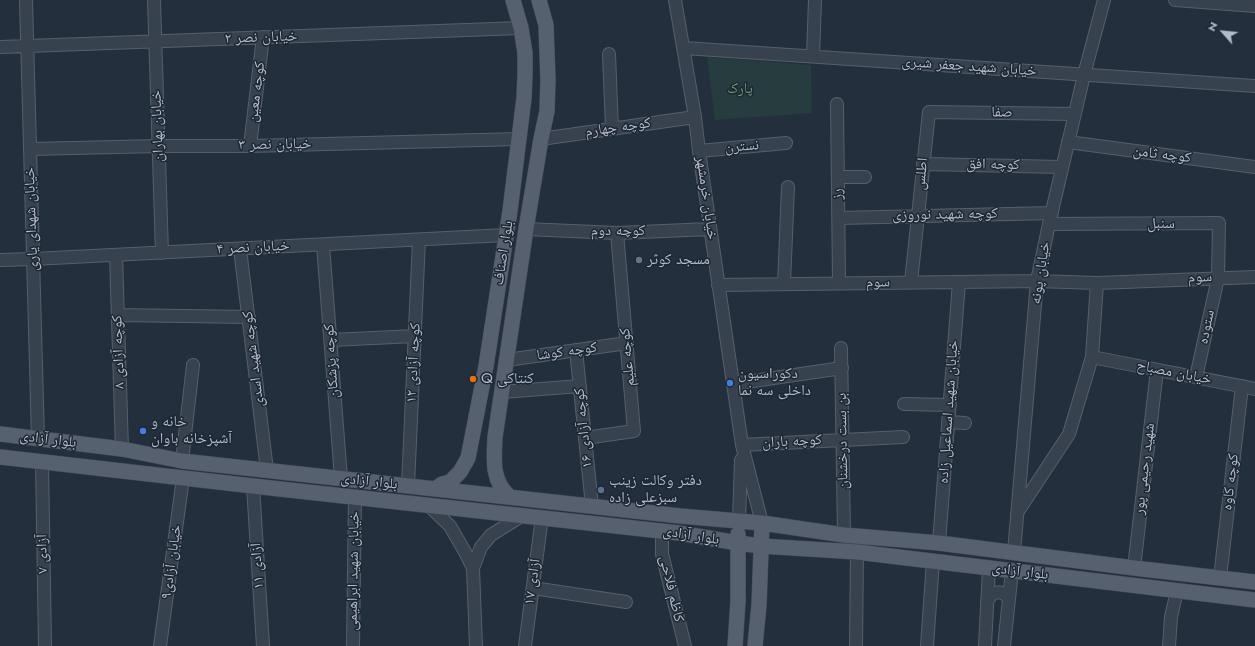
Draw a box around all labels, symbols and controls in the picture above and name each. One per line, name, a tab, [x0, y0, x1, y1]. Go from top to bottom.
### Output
north arrow	[1203, 12, 1243, 52]
text: N	[1203, 19, 1221, 34]
street label: خیابان نصر ۲	[224, 28, 298, 48]
street label: خیابان شهید جعفر شیری	[901, 53, 1037, 81]
street label: کوچه معین	[244, 60, 270, 124]
park label: پارک	[727, 80, 753, 98]
street label: خیابان بهاران	[148, 90, 168, 162]
street label: صفا	[991, 104, 1013, 122]
street label: کوچه چهارم	[584, 114, 652, 142]
street label: خیابان نصر ۳	[238, 135, 312, 155]
street label: نسترن	[724, 137, 760, 157]
street label: کوچه ثامن	[1132, 142, 1192, 168]
street label: خیابان خرمشهر	[691, 155, 721, 241]
street label: کوچه افق	[966, 156, 1020, 174]
street label: اطلس	[911, 157, 933, 191]
street label: خیابان شهدای یاری	[21, 167, 43, 271]
street label: رز	[829, 188, 847, 200]
street label: کوچه شهید نوروزی	[892, 205, 998, 225]
street label: سنبل	[1147, 215, 1175, 233]
street label: بلوار اصناف	[490, 220, 518, 286]
street label: کوچه دوم	[591, 222, 645, 240]
street label: خیابان نصر ۴	[216, 237, 290, 259]
street label: خیابان پونه	[1027, 240, 1055, 306]
place label: مسجد کوثر	[647, 251, 710, 269]
marker: مسجد کوثر	[634, 255, 644, 265]
street label: سوم	[1187, 268, 1213, 288]
street label: سوم	[866, 274, 890, 292]
street label: ستوده	[1195, 308, 1219, 346]
street label: کوچه شهید اسدی	[239, 310, 269, 408]
street label: کوچه آزادی ۸	[109, 315, 129, 389]
street label: کوچه آزادی ۱۲	[403, 322, 425, 404]
street label: کوچه پزشکان	[320, 323, 344, 399]
street label: کوچه علیم	[616, 327, 640, 387]
street label: کوچه کوشا	[536, 339, 598, 365]
street label: خیابان شهید اسماعیل زاده	[935, 340, 963, 484]
street label: خیابان مصباح	[1135, 357, 1213, 389]
place label: دکوراسیون داخلی سه نما	[738, 365, 811, 400]
place label: Q کنتاکی	[481, 370, 534, 388]
marker: Q کنتاکی	[468, 374, 478, 384]
marker: دکوراسیون داخلی سه نما	[725, 378, 735, 388]
street label: کوچه آزادی ۱۶	[571, 387, 597, 469]
street label: بن بست درخشنان	[833, 393, 853, 489]
place label: خانه و آشپزخانه باوان	[151, 413, 232, 448]
street label: شهید رحیمی پور	[1130, 422, 1160, 516]
marker: خانه و آشپزخانه باوان	[138, 426, 148, 436]
street label: بلوار آزادی	[19, 428, 77, 452]
street label: کوچه باران	[762, 431, 822, 453]
street label: کوچه کاوه	[1219, 453, 1243, 511]
street label: بلوار آزادی	[340, 470, 398, 494]
place label: دفتر وکالت زینب سبزعلی زاده	[609, 472, 702, 507]
marker: دفتر وکالت زینب سبزعلی زاده	[596, 485, 606, 495]
street label: خیابان شهید ابراهیمی	[344, 511, 364, 631]
street label: بلوار آزادی	[661, 523, 721, 549]
street label: خیابان آزادی۹	[158, 524, 186, 600]
street label: آزادی ۷	[34, 534, 52, 574]
street label: آزادی ۱۱	[247, 542, 269, 590]
street label: کاظم فلاحی	[655, 554, 687, 624]
street label: آزادی ۱۷	[521, 558, 545, 606]
street label: بلوار آزادی	[991, 560, 1049, 584]

